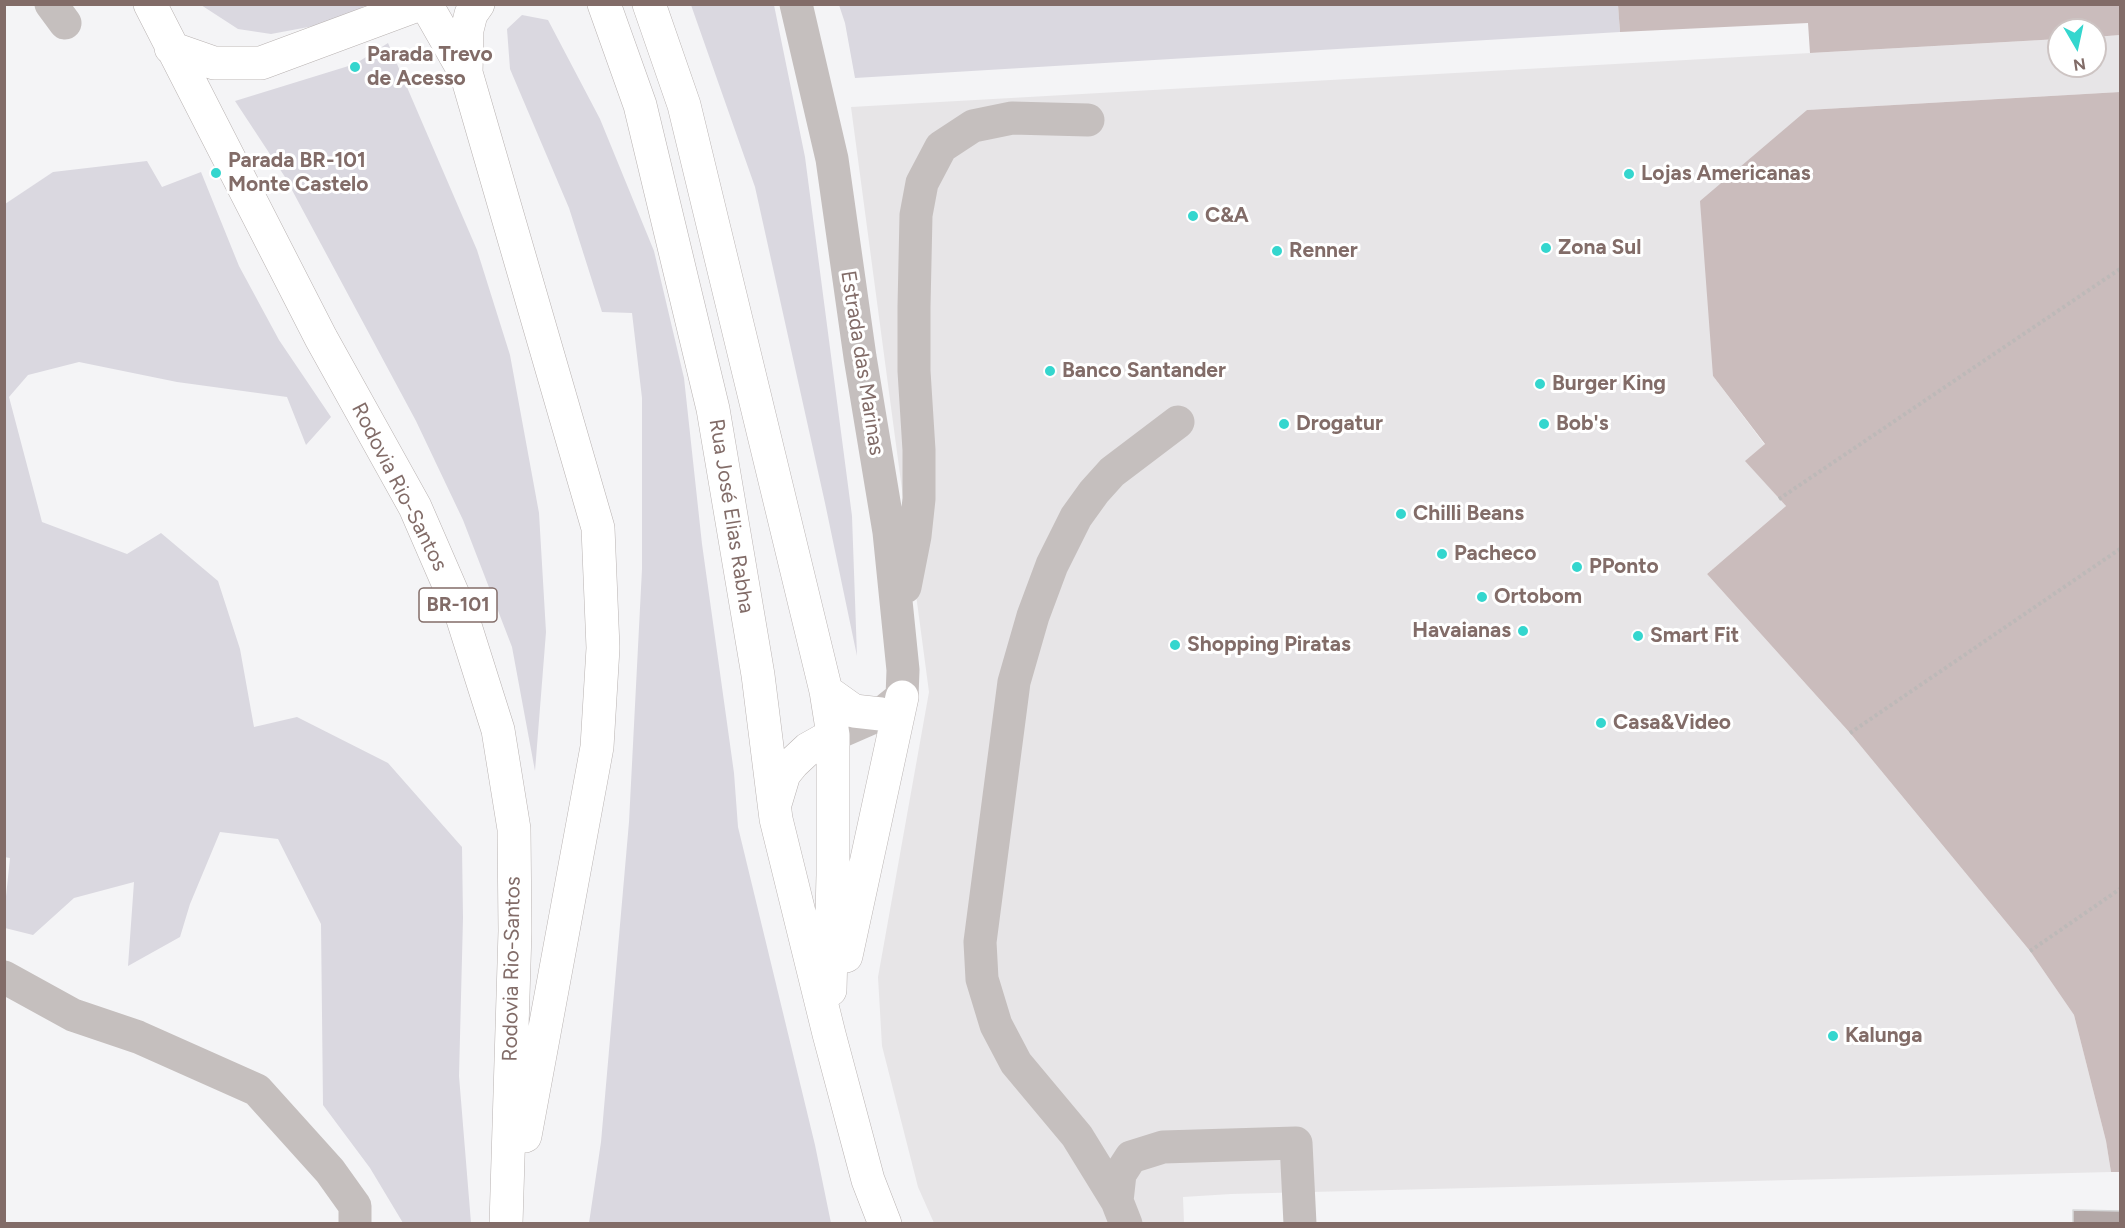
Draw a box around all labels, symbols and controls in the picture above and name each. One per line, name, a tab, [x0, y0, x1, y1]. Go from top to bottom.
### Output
north arrow	[2047, 18, 2107, 78]
place label: Parada Trevo de Acesso	[367, 42, 493, 92]
text: N	[2072, 54, 2087, 75]
marker: Parada Trevo de Acesso	[348, 60, 362, 74]
place label: Parada BR-101 Monte Castelo	[228, 148, 368, 198]
place label: Lojas Americanas	[1641, 161, 1811, 187]
marker: Parada BR-101 Monte Castelo	[209, 166, 223, 180]
marker: Lojas Americanas	[1622, 167, 1636, 181]
place label: C&A	[1205, 203, 1249, 229]
marker: C&A	[1186, 209, 1200, 223]
place label: Zona Sul	[1558, 235, 1641, 261]
place label: Renner	[1289, 238, 1358, 264]
marker: Zona Sul	[1539, 241, 1553, 255]
marker: Renner	[1270, 244, 1284, 258]
street label: Estrada das Marinas	[835, 269, 889, 457]
place label: Banco Santander	[1062, 358, 1226, 384]
marker: Banco Santander	[1043, 364, 1057, 378]
place label: Burger King	[1552, 371, 1666, 397]
marker: Burger King	[1533, 377, 1547, 391]
street label: Rodovia Rio-Santos	[346, 399, 452, 575]
place label: Drogatur	[1296, 411, 1383, 437]
place label: Bob's	[1556, 411, 1608, 437]
street label: Rua José Elias Rabha	[703, 417, 759, 615]
marker: Drogatur	[1277, 417, 1291, 431]
marker: Bob's	[1537, 417, 1551, 431]
place label: Chilli Beans	[1413, 501, 1524, 527]
marker: Chilli Beans	[1394, 507, 1408, 521]
place label: Pacheco	[1454, 541, 1536, 567]
marker: Pacheco	[1435, 547, 1449, 561]
place label: PPonto	[1589, 554, 1659, 580]
marker: PPonto	[1570, 560, 1584, 574]
place label: Ortobom	[1494, 584, 1582, 610]
road number: BR-101	[419, 588, 497, 622]
marker: Ortobom	[1475, 590, 1489, 604]
place label: Havaianas	[1412, 618, 1511, 644]
place label: Smart Fit	[1650, 623, 1739, 649]
marker: Havaianas	[1516, 624, 1530, 638]
marker: Smart Fit	[1631, 629, 1645, 643]
place label: Shopping Piratas	[1187, 632, 1351, 658]
marker: Shopping Piratas	[1168, 638, 1182, 652]
place label: Casa&Video	[1613, 710, 1731, 736]
marker: Casa&Video	[1594, 716, 1608, 730]
street label: Rodovia Rio-Santos	[498, 876, 526, 1062]
place label: Kalunga	[1845, 1023, 1922, 1049]
marker: Kalunga	[1826, 1029, 1840, 1043]

